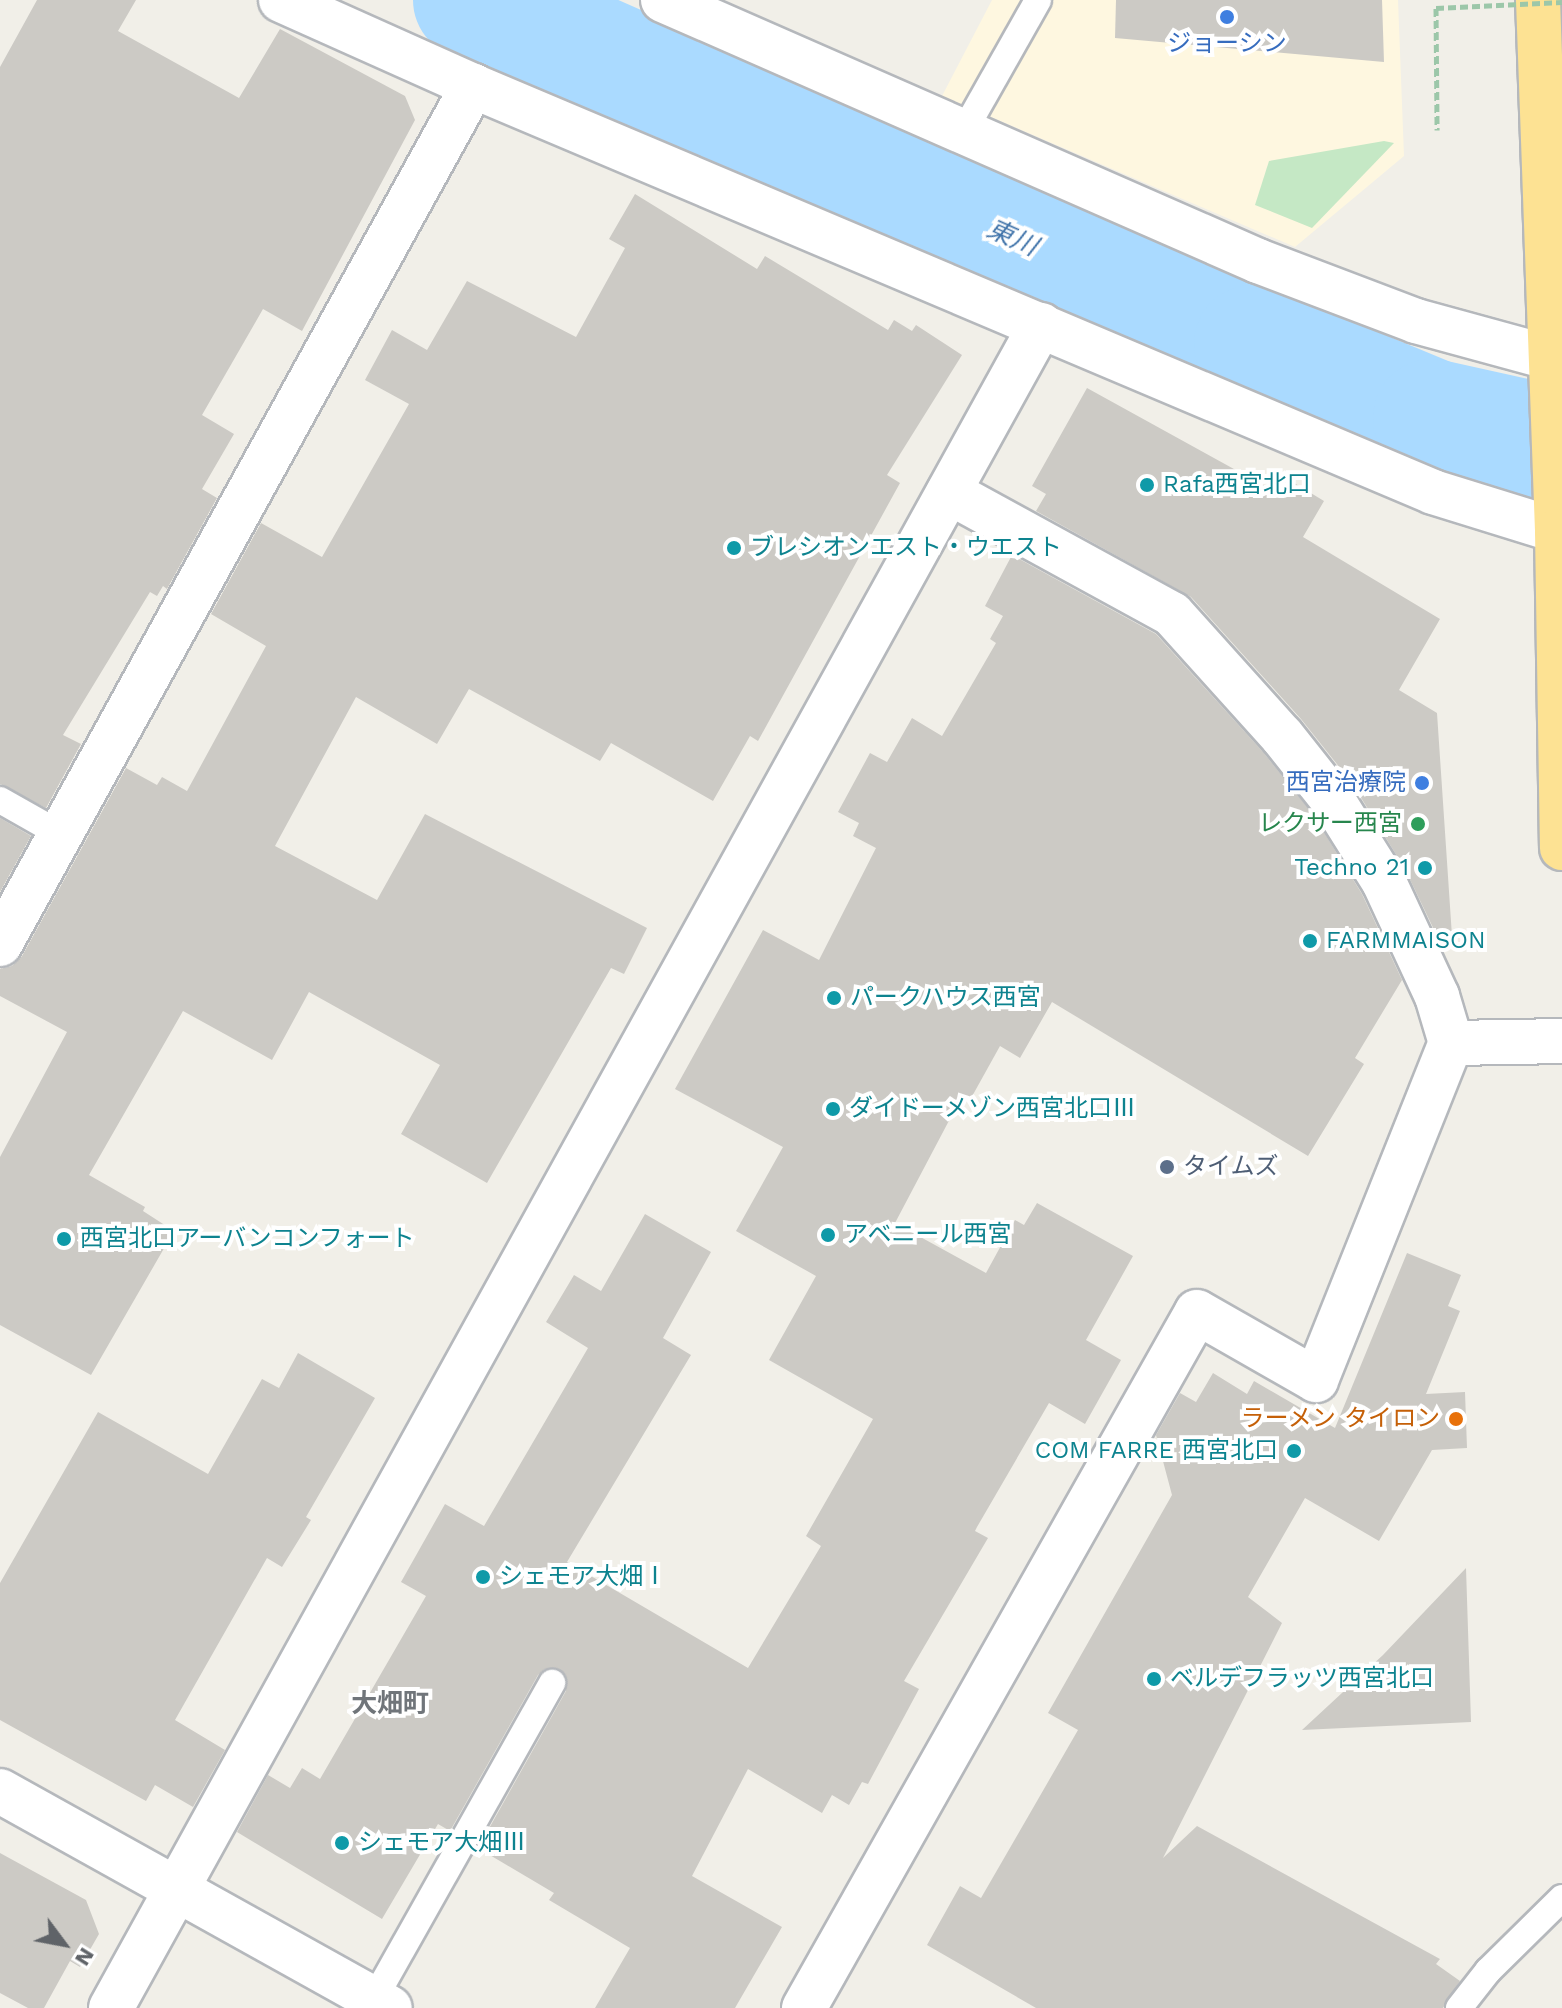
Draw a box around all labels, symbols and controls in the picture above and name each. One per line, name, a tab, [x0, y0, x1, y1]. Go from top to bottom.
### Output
marker: ジョーシン	[1218, 8, 1236, 26]
place label: ジョーシン	[1167, 30, 1287, 58]
water label: 東川	[982, 213, 1042, 263]
place label: Rafa西宮北口	[1163, 471, 1311, 499]
marker: Rafa西宮北口	[1138, 476, 1156, 494]
place label: ブレシオンエスト・ウエスト	[750, 534, 1062, 562]
marker: ブレシオンエスト・ウエスト	[725, 539, 743, 557]
place label: 西宮治療院	[1286, 769, 1406, 797]
marker: 西宮治療院	[1413, 774, 1431, 792]
place label: レクサー西宮	[1258, 810, 1402, 838]
marker: レクサー西宮	[1409, 815, 1427, 833]
place label: Techno 21	[1294, 854, 1409, 882]
marker: Techno 21	[1416, 859, 1434, 877]
place label: FARMMAISON	[1326, 927, 1486, 955]
marker: FARMMAISON	[1301, 932, 1319, 950]
place label: パークハウス西宮	[850, 984, 1042, 1012]
marker: パークハウス西宮	[825, 989, 843, 1007]
place label: ダイドーメゾン西宮北口Ⅲ	[849, 1095, 1137, 1123]
marker: ダイドーメゾン西宮北口Ⅲ	[824, 1100, 842, 1118]
place label: タイムズ	[1183, 1153, 1279, 1181]
marker: タイムズ	[1158, 1158, 1176, 1176]
place label: アベニール西宮	[844, 1221, 1012, 1249]
place label: 西宮北口アーバンコンフォート	[80, 1225, 415, 1253]
marker: アベニール西宮	[819, 1226, 837, 1244]
marker: 西宮北口アーバンコンフォート	[55, 1230, 73, 1248]
place label: ラーメン タイロン	[1240, 1405, 1440, 1433]
marker: ラーメン タイロン	[1447, 1410, 1465, 1428]
place label: COM FARRE 西宮北口	[1035, 1437, 1278, 1465]
marker: COM FARRE 西宮北口	[1285, 1442, 1303, 1460]
place label: シェモア大畑Ⅰ	[499, 1563, 667, 1591]
marker: シェモア大畑Ⅰ	[474, 1568, 492, 1586]
place label: ベルデフラッツ西宮北口	[1170, 1665, 1434, 1693]
marker: ベルデフラッツ西宮北口	[1145, 1670, 1163, 1688]
district label: 大畑町	[351, 1688, 429, 1720]
place label: シェモア大畑Ⅲ	[358, 1829, 526, 1857]
marker: シェモア大畑Ⅲ	[333, 1834, 351, 1852]
north arrow	[24, 1904, 104, 1984]
text: N	[70, 1943, 100, 1971]

